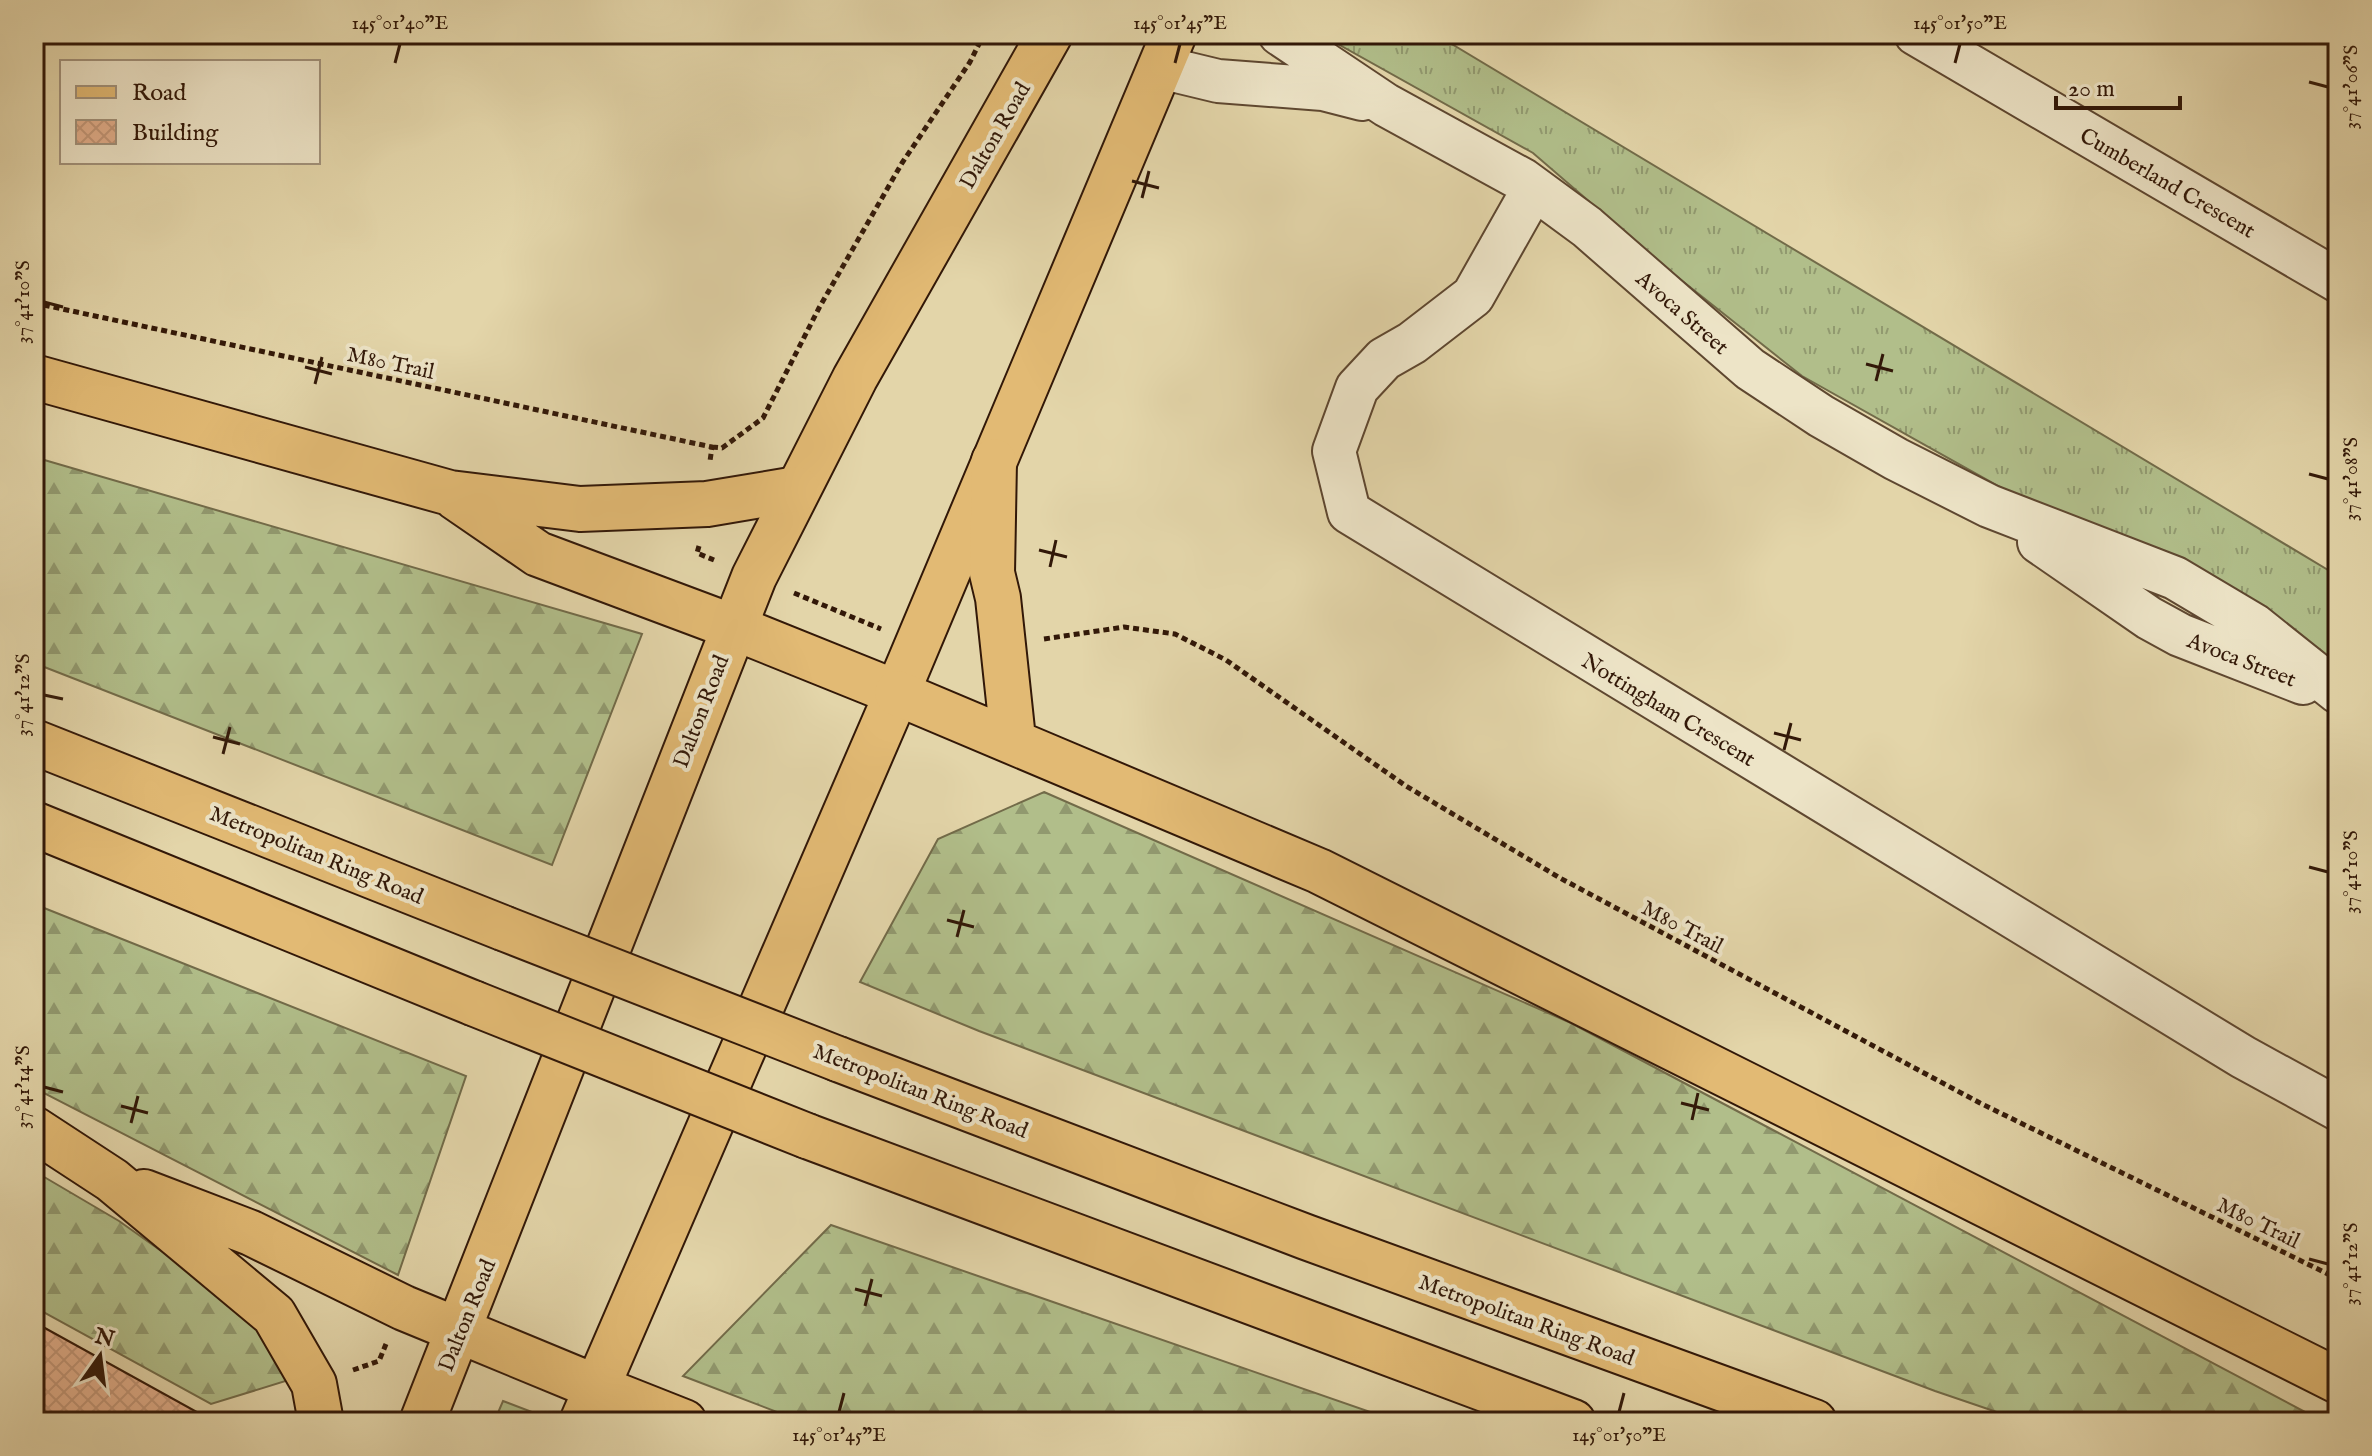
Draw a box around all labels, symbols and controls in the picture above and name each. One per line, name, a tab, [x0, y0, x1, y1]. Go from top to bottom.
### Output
text: 145°01'40"E	[352, 11, 449, 36]
text: 145°01'45"E	[1133, 11, 1227, 36]
text: 145°01'50"E	[1913, 11, 2007, 36]
text: 37°41'06"S	[2339, 45, 2364, 129]
legend	[60, 60, 320, 164]
scale bar	[2056, 60, 2180, 110]
text: 20 m	[2068, 74, 2115, 105]
street label: Dalton Road	[954, 77, 1038, 194]
text: Road	[132, 78, 186, 109]
text: Building	[132, 118, 219, 149]
street label: Cumberland Crescent	[2074, 122, 2260, 246]
text: 37°41'10"S	[11, 260, 36, 344]
street label: Avoca Street	[1629, 265, 1734, 362]
street label: M80 Trail	[344, 341, 437, 387]
text: 37°41'08"S	[2339, 437, 2364, 521]
street label: Avoca Street	[2182, 627, 2300, 695]
street label: Nottingham Crescent	[1576, 648, 1761, 774]
street label: Dalton Road	[668, 651, 736, 772]
text: 37°41'12"S	[11, 654, 36, 736]
street label: Metropolitan Ring Road	[205, 800, 427, 912]
text: 37°41'10"S	[2339, 830, 2364, 914]
street label: M80 Trail	[1636, 895, 1728, 961]
street label: Metropolitan Ring Road	[809, 1038, 1032, 1146]
text: 37°41'14"S	[11, 1045, 36, 1129]
street label: M80 Trail	[2212, 1192, 2304, 1256]
text: 37°41'12"S	[2339, 1223, 2364, 1305]
street label: Dalton Road	[433, 1255, 503, 1376]
street label: Metropolitan Ring Road	[1414, 1269, 1638, 1373]
north arrow	[60, 1316, 140, 1396]
text: N	[91, 1322, 117, 1354]
text: 145°01'45"E	[792, 1423, 886, 1448]
text: 145°01'50"E	[1572, 1423, 1666, 1448]

